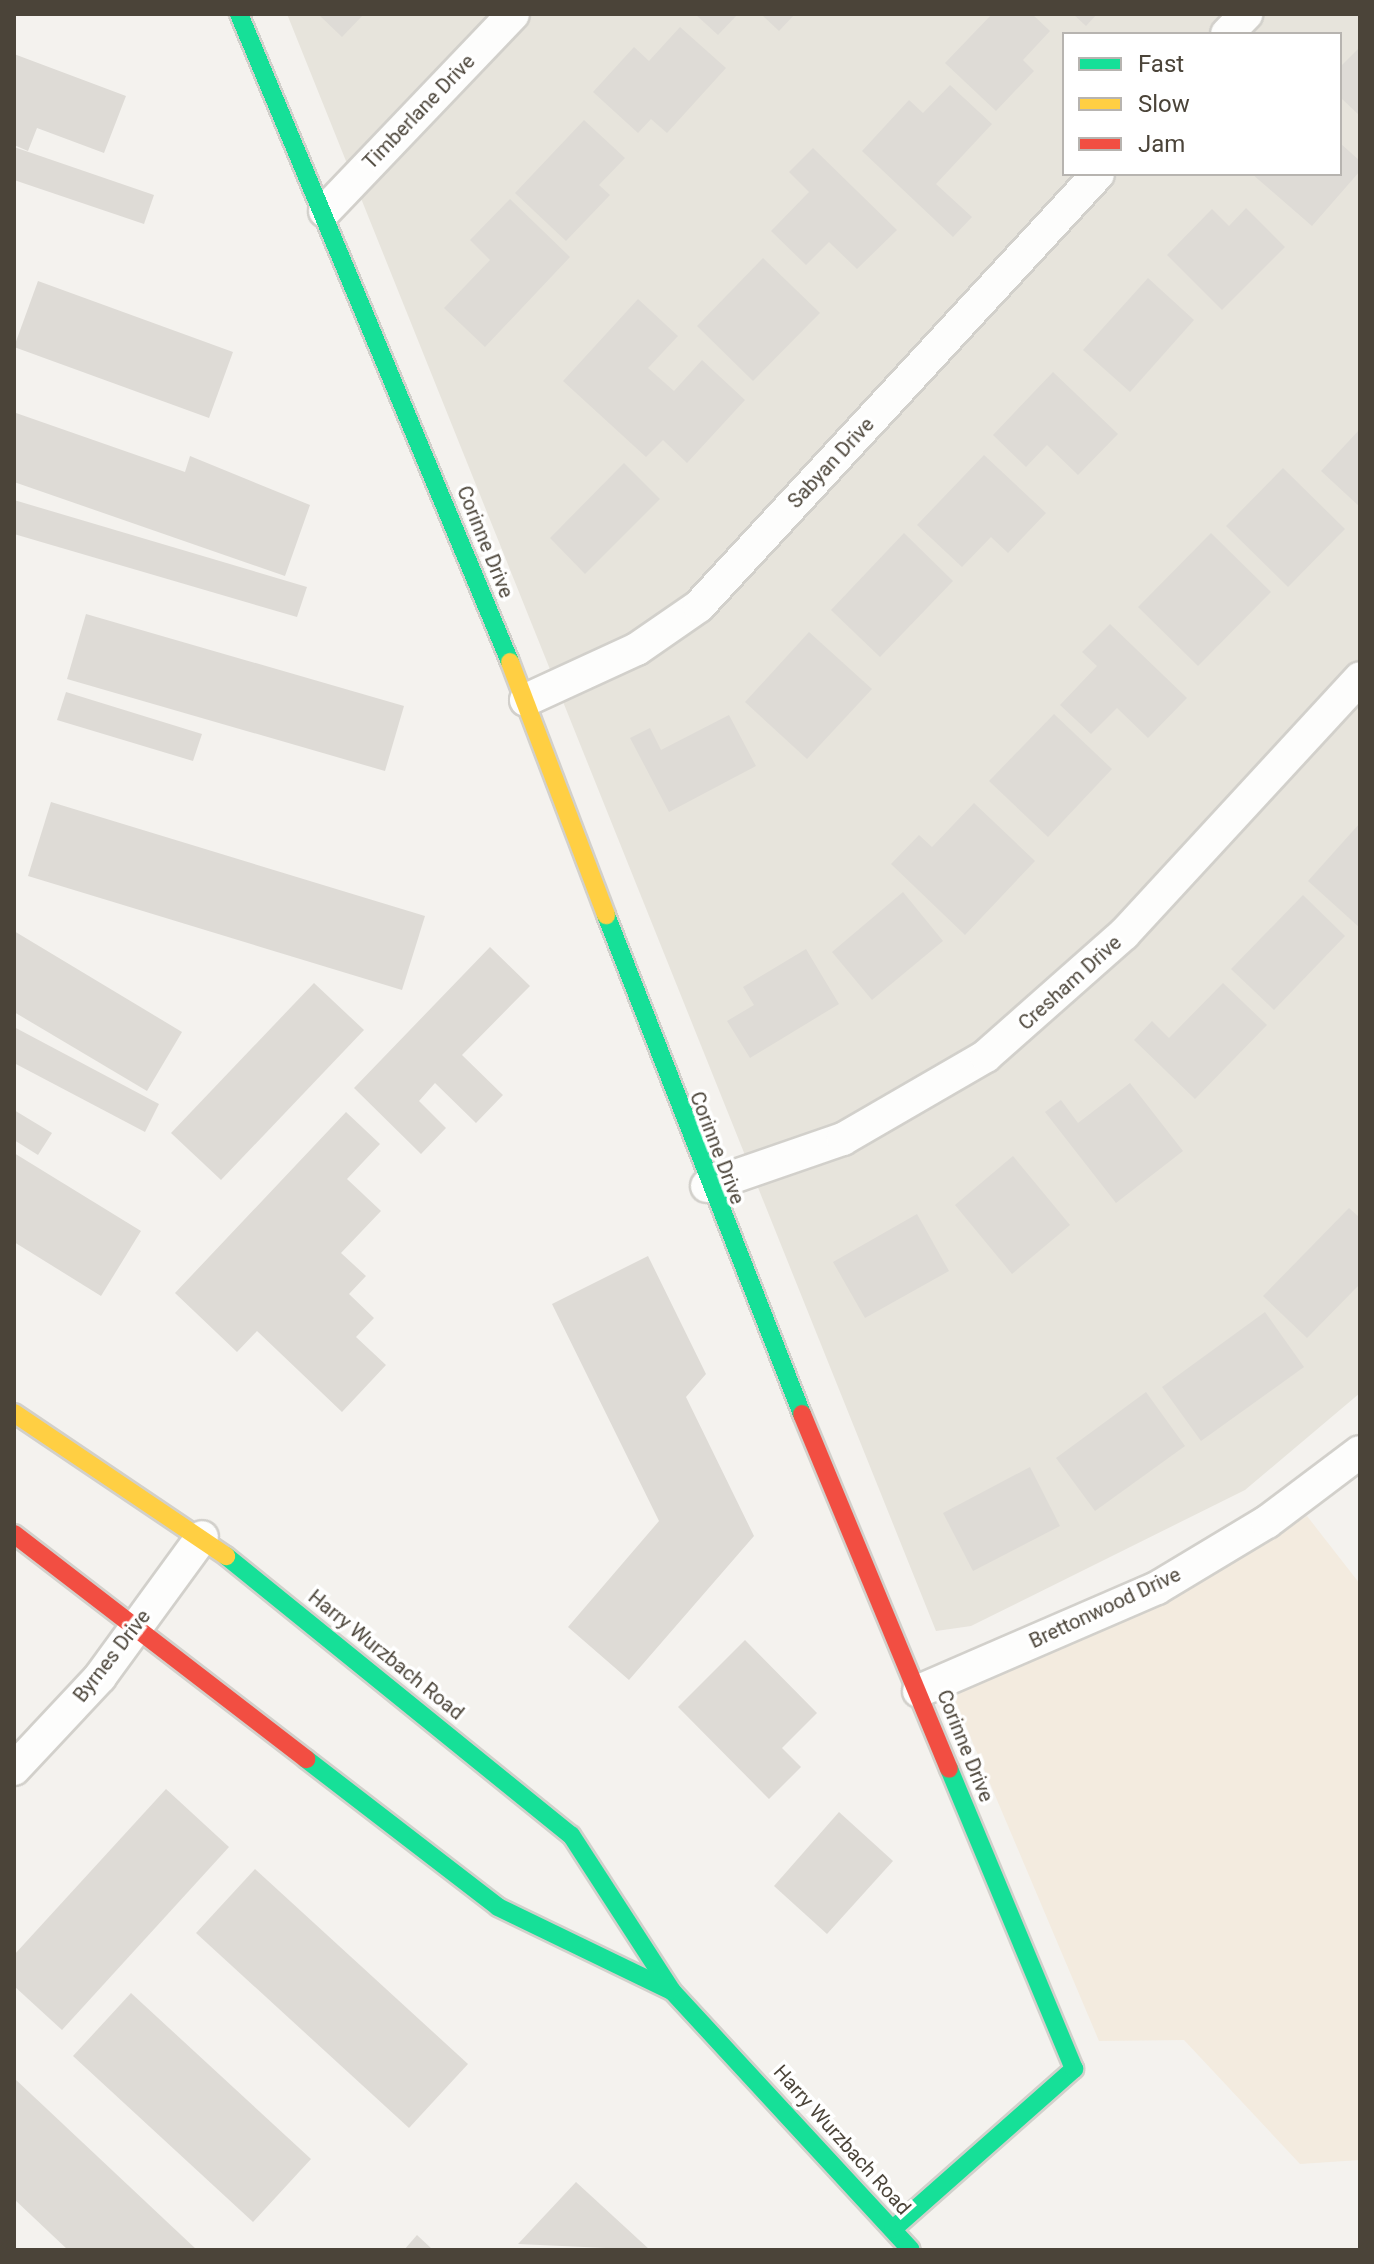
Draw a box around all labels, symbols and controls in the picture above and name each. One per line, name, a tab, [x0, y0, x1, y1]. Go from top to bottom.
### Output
legend	[1062, 32, 1342, 176]
street label: Timberlane Drive	[358, 50, 480, 174]
text: Fast	[1138, 50, 1184, 78]
text: Slow	[1138, 90, 1190, 118]
text: Jam	[1138, 130, 1185, 158]
street label: Sabyan Drive	[783, 413, 879, 513]
street label: Corinne Drive	[452, 482, 518, 602]
street label: Cresham Drive	[1014, 931, 1126, 1035]
street label: Corinne Drive	[685, 1088, 749, 1208]
street label: Brettonwood Drive	[1026, 1562, 1184, 1654]
street label: Harry Wurzbach Road	[303, 1585, 469, 1725]
street label: Byrnes Drive	[69, 1605, 155, 1707]
street label: Corinne Drive	[932, 1686, 998, 1806]
street label: Harry Wurzbach Road	[769, 2060, 915, 2220]

